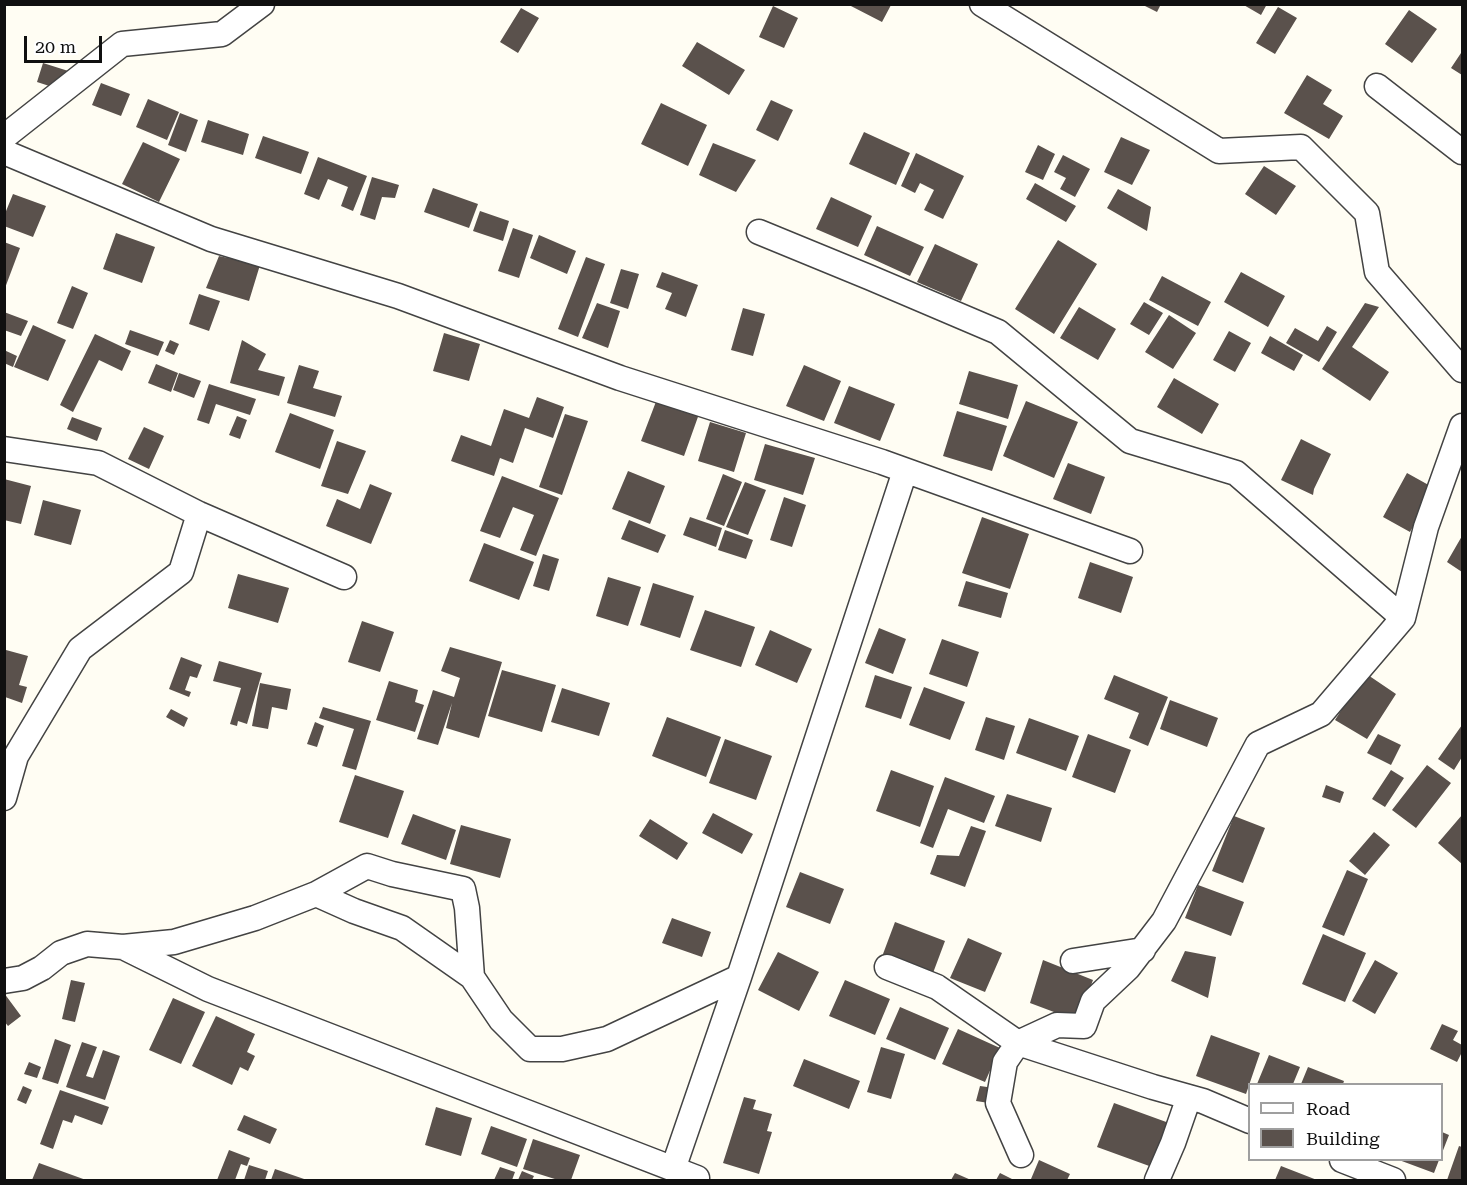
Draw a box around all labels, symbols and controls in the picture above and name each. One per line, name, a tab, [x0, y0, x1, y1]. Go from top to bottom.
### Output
scale bar	[27, 24, 105, 62]
text: 20 m	[35, 36, 76, 57]
legend	[1248, 1083, 1443, 1161]
text: Road	[1306, 1098, 1350, 1119]
text: Building	[1306, 1128, 1380, 1149]

